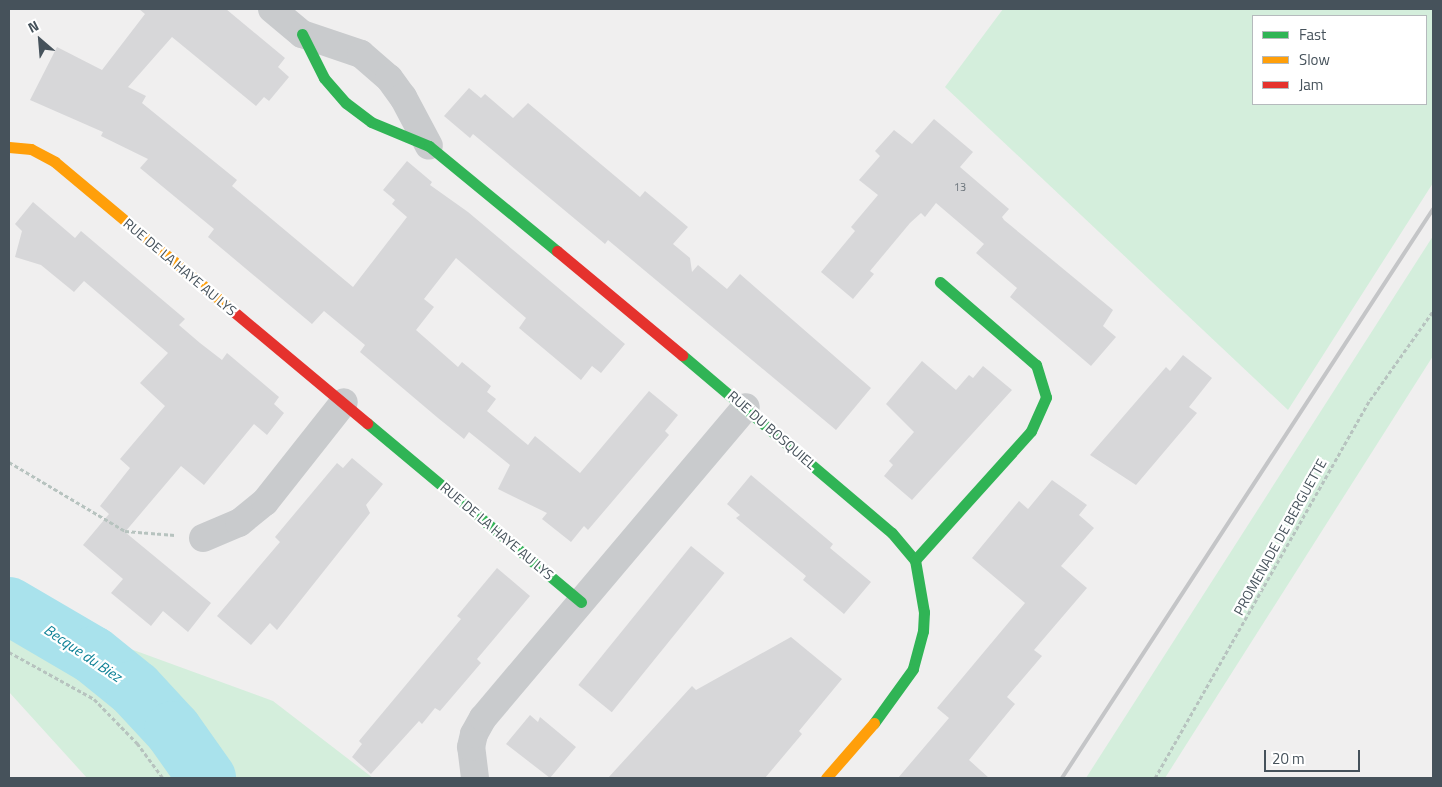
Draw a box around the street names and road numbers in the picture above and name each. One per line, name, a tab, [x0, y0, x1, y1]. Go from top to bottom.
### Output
street label: RUE DE LA HAYE AU LYS	[120, 215, 240, 319]
street label: RUE DU BOSQUIEL	[725, 387, 819, 473]
street label: PROMENADE DE BERGUETTE	[1230, 456, 1330, 618]
street label: RUE DE LA HAYE AU LYS	[437, 479, 557, 583]

